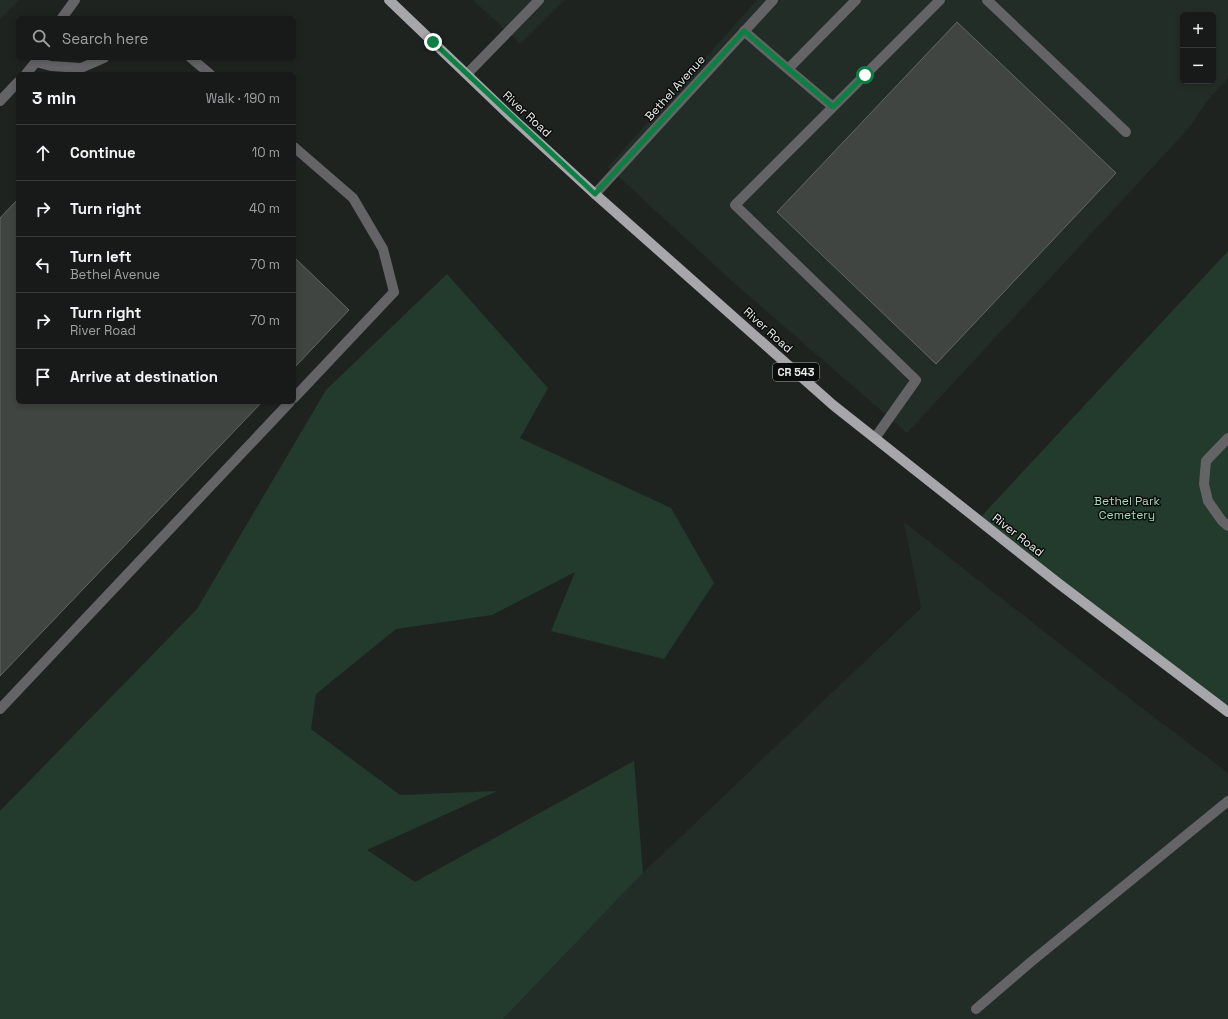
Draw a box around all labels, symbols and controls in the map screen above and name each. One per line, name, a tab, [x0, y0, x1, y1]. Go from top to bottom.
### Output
map controls	[1180, 12, 1216, 84]
button: +	[1180, 12, 1216, 48]
search box	[16, 16, 296, 60]
icon: search	[30, 27, 52, 49]
text: Search here	[62, 29, 148, 48]
route end	[424, 33, 442, 51]
button: −	[1180, 48, 1216, 84]
street label: Bethel Avenue	[641, 52, 709, 124]
route start	[856, 66, 874, 84]
text: 3 min	[32, 87, 76, 109]
street label: River Road	[499, 87, 555, 141]
text: Walk · 190 m	[206, 90, 280, 107]
icon: ahead	[32, 142, 54, 164]
text: Continue	[70, 143, 136, 162]
text: 10 m	[252, 144, 280, 161]
icon: right	[32, 198, 54, 220]
text: Turn right	[70, 199, 141, 218]
text: 40 m	[249, 200, 280, 217]
text: Turn left	[70, 247, 132, 266]
icon: left	[32, 254, 54, 276]
text: 70 m	[250, 256, 280, 273]
text: Bethel Avenue	[70, 266, 160, 283]
text: Turn right	[70, 303, 141, 322]
street label: River Road	[740, 304, 796, 356]
icon: right	[32, 310, 54, 332]
text: 70 m	[250, 312, 280, 329]
text: River Road	[70, 322, 136, 339]
road number: CR 543	[773, 363, 819, 381]
icon: arrive	[32, 366, 54, 388]
text: Arrive at destination	[70, 367, 218, 386]
park label: Bethel Park Cemetery	[1094, 493, 1160, 523]
street label: River Road	[989, 510, 1047, 560]

